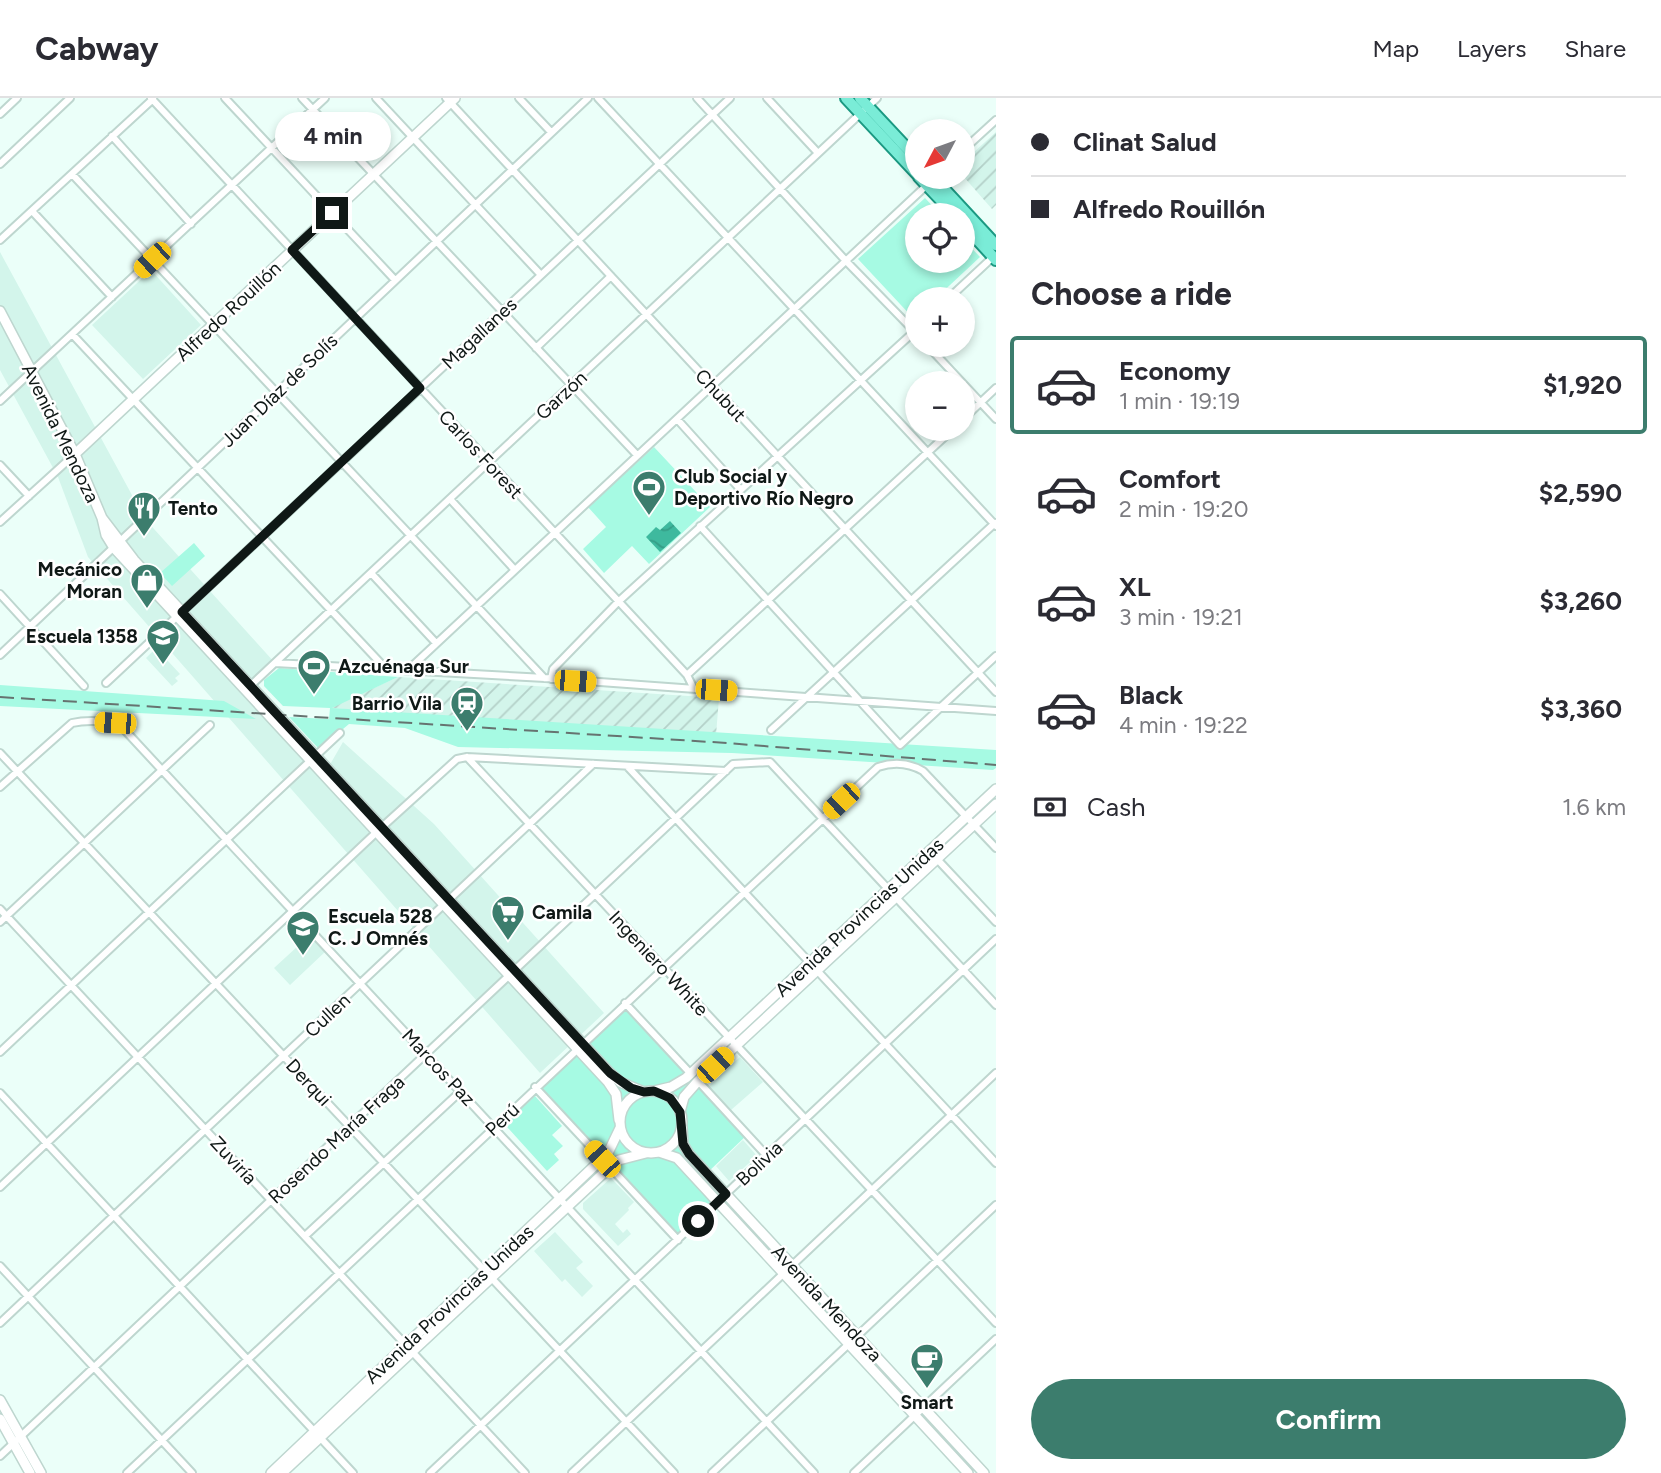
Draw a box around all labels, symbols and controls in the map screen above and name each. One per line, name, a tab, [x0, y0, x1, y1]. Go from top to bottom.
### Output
text: Cabway	[35, 29, 159, 68]
text: Map	[1372, 34, 1419, 63]
text: Layers	[1457, 34, 1526, 63]
text: Share	[1564, 34, 1626, 63]
callout: 4 min	[274, 111, 390, 160]
north arrow	[905, 119, 975, 189]
map controls	[905, 119, 975, 441]
text: 4 min	[303, 122, 363, 150]
text: Clinat Salud	[1073, 126, 1217, 158]
text: Alfredo Rouillón	[1073, 193, 1265, 225]
route end	[316, 197, 348, 229]
button: locate	[905, 203, 975, 273]
car	[130, 238, 175, 282]
street label: Alfredo Rouillón	[171, 257, 286, 366]
text: Choose a ride	[1031, 275, 1232, 313]
button: +	[905, 287, 975, 357]
street label: Magallanes	[437, 293, 522, 374]
street label: Juan Díaz de Solís	[216, 329, 342, 452]
icon: car	[1035, 354, 1098, 417]
text: Economy	[1119, 355, 1231, 387]
street label: Avenida Mendoza	[17, 360, 104, 506]
street label: Chubut	[690, 364, 751, 427]
street label: Garzón	[531, 366, 592, 425]
text: $1,920	[1543, 369, 1622, 401]
button: −	[905, 371, 975, 441]
text: 1 min · 19:19	[1119, 387, 1240, 415]
street label: Carlos Forest	[434, 405, 527, 503]
icon: car	[1035, 462, 1098, 525]
text: Comfort	[1119, 463, 1221, 495]
place label: Club Social y Deportivo Río Negro	[674, 465, 854, 510]
sports icon: Club Social y Deportivo Río Negro	[630, 468, 668, 517]
text: $2,590	[1539, 477, 1622, 509]
restaurant icon: Tento	[125, 489, 163, 538]
text: 2 min · 19:20	[1119, 495, 1248, 523]
place label: Tento	[168, 497, 218, 520]
place label: Mecánico Moran	[38, 558, 122, 603]
shop icon: Mecánico Moran	[128, 561, 166, 610]
icon: car	[1035, 570, 1098, 633]
text: XL	[1119, 571, 1151, 603]
text: $3,260	[1539, 585, 1622, 617]
text: 3 min · 19:21	[1119, 603, 1243, 631]
school or university icon: Escuela 1358	[144, 617, 182, 666]
place label: Escuela 1358	[26, 625, 138, 648]
sports icon: Azcuénaga Sur	[295, 647, 333, 696]
place label: Azcuénaga Sur	[338, 655, 469, 678]
car	[554, 669, 597, 693]
car	[695, 678, 738, 702]
icon: car	[1035, 678, 1098, 741]
text: Black	[1119, 679, 1183, 711]
station icon: Barrio Vila	[448, 684, 486, 733]
place label: Barrio Vila	[352, 692, 442, 715]
text: $3,360	[1540, 693, 1622, 725]
car	[94, 711, 137, 735]
text: 4 min · 19:22	[1119, 711, 1248, 739]
car	[819, 779, 864, 823]
icon: cash	[1031, 788, 1069, 826]
text: Cash	[1087, 791, 1146, 823]
text: 1.6 km	[1562, 793, 1626, 821]
street label: Avenida Provincias Unidas	[770, 833, 949, 1002]
supermarket icon: Camila	[489, 893, 527, 942]
place label: Camila	[532, 901, 592, 924]
place label: Escuela 528 C. J Omnés	[328, 905, 433, 950]
street label: Ingeniero White	[604, 906, 713, 1021]
school or university icon: Escuela 528 C. J Omnés	[284, 908, 322, 957]
street label: Cullen	[300, 989, 355, 1042]
street label: Marcos Paz	[397, 1024, 480, 1111]
car	[693, 1043, 738, 1087]
street label: Derqui	[281, 1054, 336, 1111]
street label: Rosendo María Fraga	[264, 1070, 409, 1208]
street label: Perú	[481, 1098, 524, 1141]
street label: Zuviría	[206, 1131, 262, 1189]
car	[580, 1136, 625, 1182]
street label: Bolivia	[731, 1136, 787, 1191]
route start	[682, 1205, 714, 1237]
street label: Avenida Provincias Unidas	[360, 1220, 539, 1389]
street label: Avenida Mendoza	[767, 1240, 887, 1367]
cafe icon: Smart	[908, 1341, 946, 1390]
button: Confirm	[1031, 1379, 1626, 1459]
place label: Smart	[900, 1391, 954, 1414]

